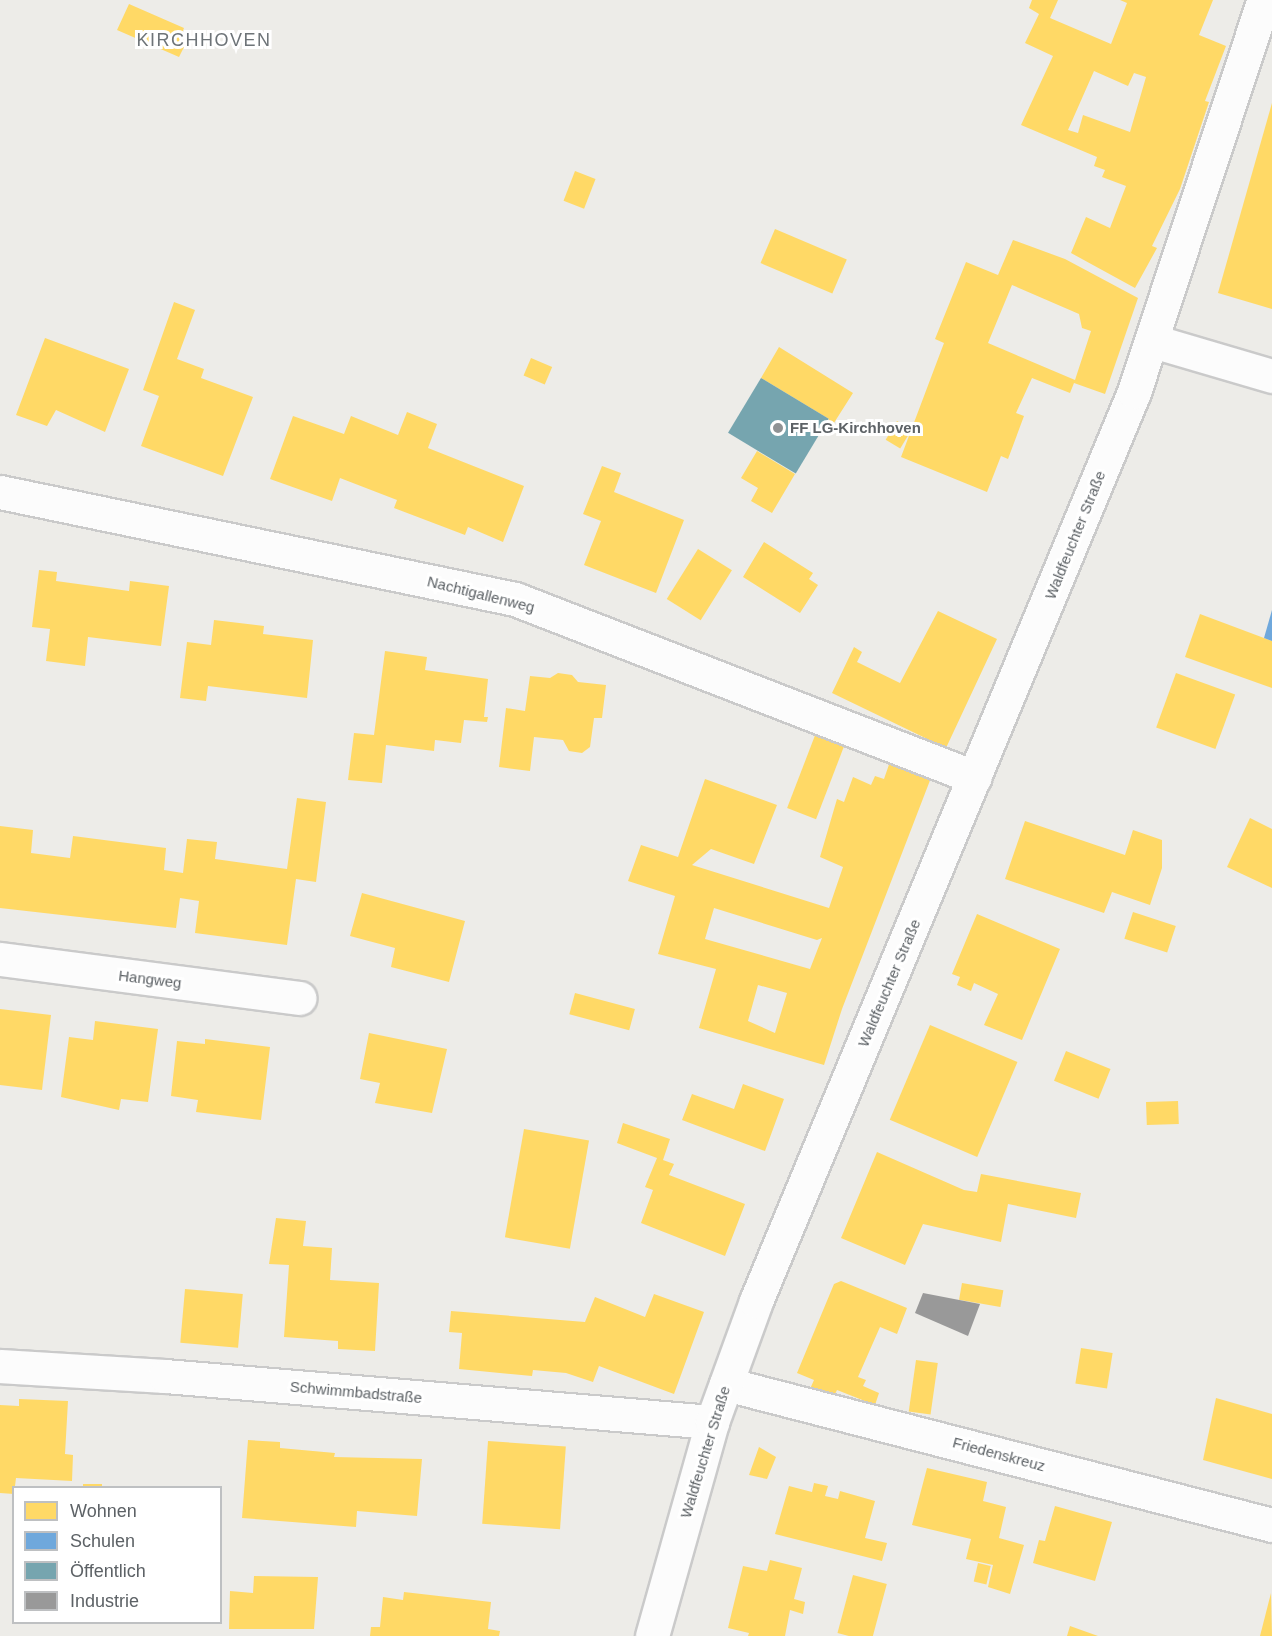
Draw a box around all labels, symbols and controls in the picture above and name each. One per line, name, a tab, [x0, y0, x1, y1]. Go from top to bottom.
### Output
district label: KIRCHHOVEN	[136, 29, 272, 51]
place label: FF LG-Kirchhoven	[790, 419, 921, 437]
marker: FF LG-Kirchhoven	[771, 421, 785, 435]
street label: Waldfeuchter Straße	[1041, 468, 1109, 602]
street label: Nachtigallenweg	[425, 572, 537, 616]
street label: Waldfeuchter Straße	[854, 916, 924, 1050]
street label: Hangweg	[117, 966, 183, 992]
street label: Schwimmbadstraße	[289, 1377, 423, 1407]
street label: Waldfeuchter Straße	[676, 1384, 734, 1520]
street label: Friedenskreuz	[951, 1433, 1047, 1475]
legend	[12, 1486, 222, 1624]
text: Wohnen	[70, 1501, 137, 1521]
text: Schulen	[70, 1531, 135, 1551]
text: Öffentlich	[70, 1561, 146, 1581]
text: Industrie	[70, 1591, 139, 1611]

